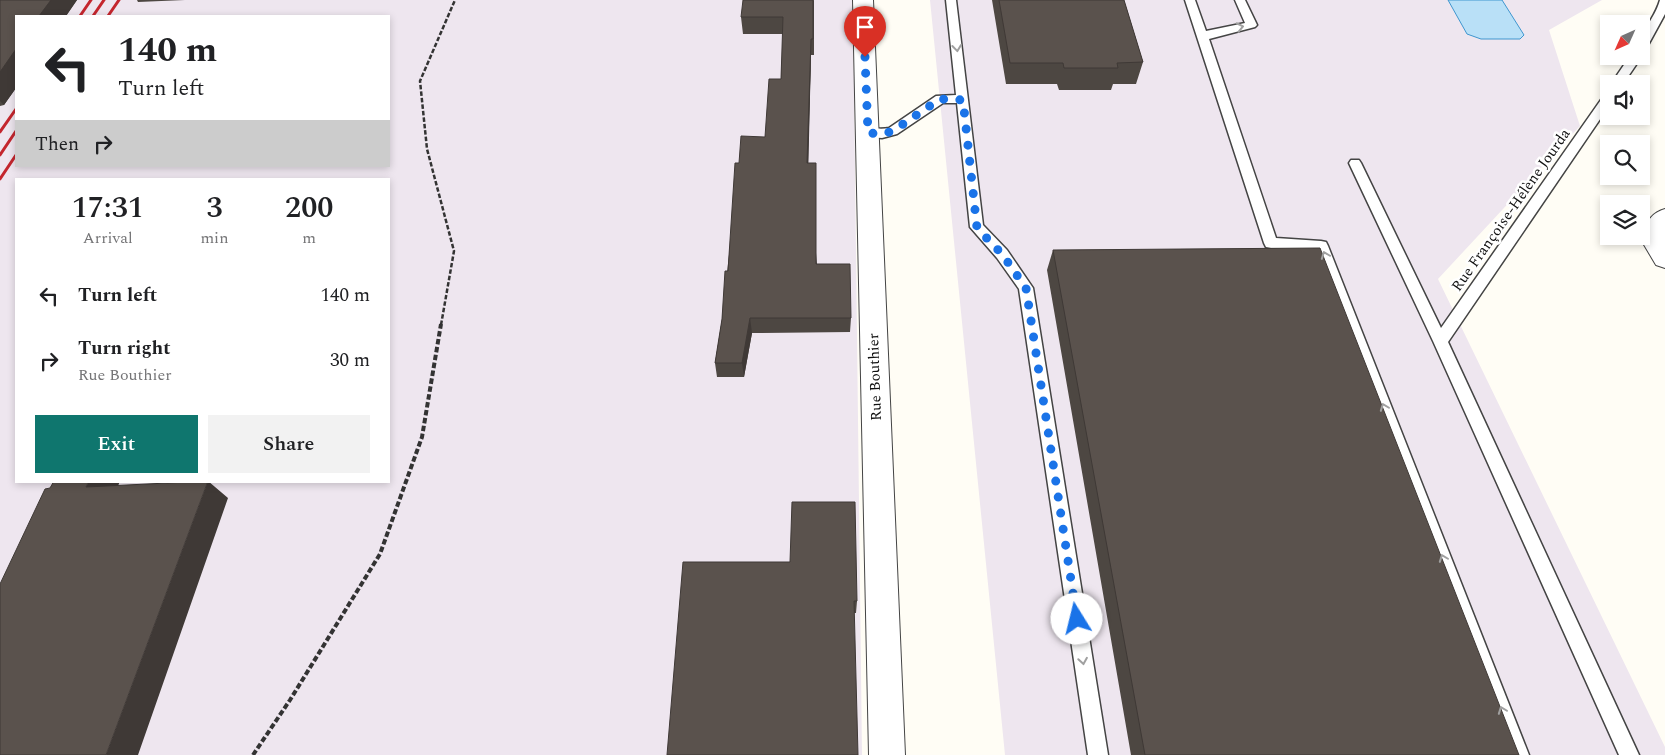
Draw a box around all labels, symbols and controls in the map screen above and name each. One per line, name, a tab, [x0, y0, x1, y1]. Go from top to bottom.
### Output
pin	[844, 6, 886, 57]
icon: arrive	[851, 13, 879, 41]
north arrow	[1600, 15, 1650, 65]
map controls	[1600, 15, 1650, 245]
one-way arrow	[1236, 23, 1245, 33]
text: 140 m	[118, 24, 217, 77]
icon: left	[35, 35, 100, 100]
one-way arrow	[951, 45, 962, 53]
text: Turn left	[118, 72, 204, 105]
button: sound	[1600, 75, 1650, 125]
street label: Rue Françoise-Hélène Jourda	[1446, 123, 1577, 296]
text: Then	[35, 130, 79, 159]
icon: right	[89, 130, 117, 158]
button: search	[1600, 135, 1650, 185]
text: 17:31	[72, 185, 144, 231]
text: 3	[206, 185, 222, 231]
text: 200	[285, 185, 333, 231]
button: layers	[1600, 195, 1650, 245]
text: Arrival	[83, 226, 133, 250]
text: min	[200, 226, 228, 250]
text: m	[302, 226, 316, 250]
one-way arrow	[1321, 251, 1331, 260]
text: Turn left	[78, 281, 157, 310]
text: 140 m	[320, 281, 370, 310]
icon: left	[35, 282, 63, 310]
street label: Rue Bouthier	[862, 333, 888, 421]
text: Turn right	[78, 334, 171, 363]
text: 30 m	[330, 346, 370, 375]
icon: right	[35, 347, 63, 375]
text: Rue Bouthier	[78, 363, 172, 387]
one-way arrow	[1380, 403, 1390, 412]
button: Exit	[35, 415, 198, 473]
button: Share	[208, 415, 370, 473]
one-way arrow	[1439, 554, 1449, 563]
position arrow	[1050, 592, 1102, 644]
one-way arrow	[1077, 657, 1088, 665]
one-way arrow	[1497, 706, 1507, 714]

